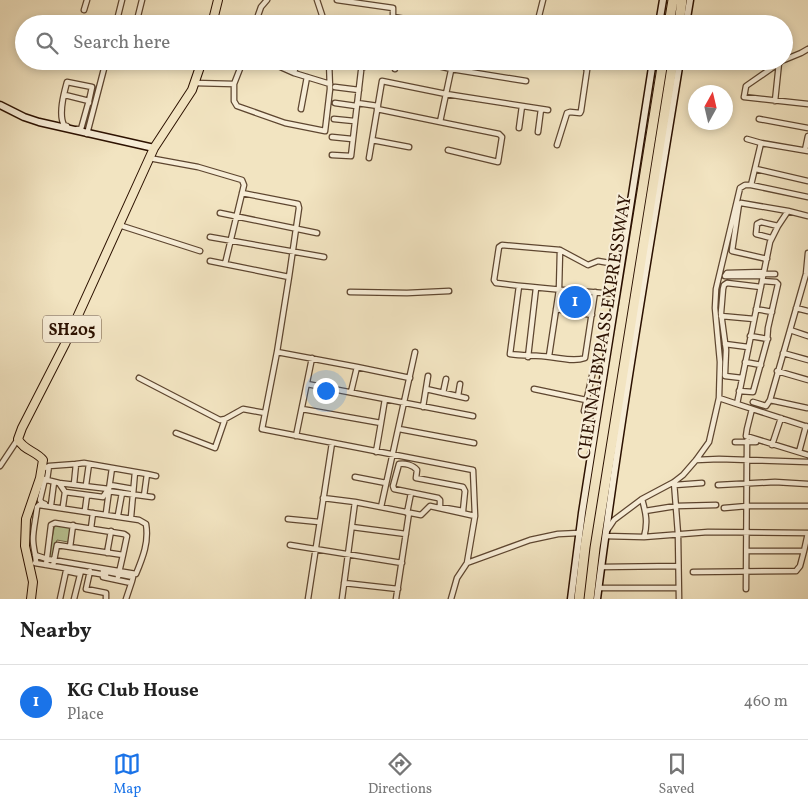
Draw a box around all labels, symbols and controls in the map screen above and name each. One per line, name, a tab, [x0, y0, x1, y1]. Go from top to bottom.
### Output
search box	[15, 15, 793, 70]
icon: search	[33, 29, 61, 57]
text: Search here	[73, 30, 170, 56]
north arrow	[688, 85, 733, 130]
street label: CHENNAI BYPASS EXPRESSWAY	[572, 193, 639, 461]
pin: 1	[559, 283, 591, 321]
road number: SH205	[43, 316, 101, 342]
your location	[313, 378, 339, 404]
text: Nearby	[20, 617, 91, 646]
text: KG Club House	[67, 678, 199, 704]
text: 1	[33, 691, 39, 713]
text: 460 m	[744, 691, 788, 713]
text: Place	[67, 704, 104, 726]
tab: Map	[113, 750, 141, 799]
tab: Directions	[368, 750, 432, 799]
tab: Saved	[659, 750, 695, 799]

